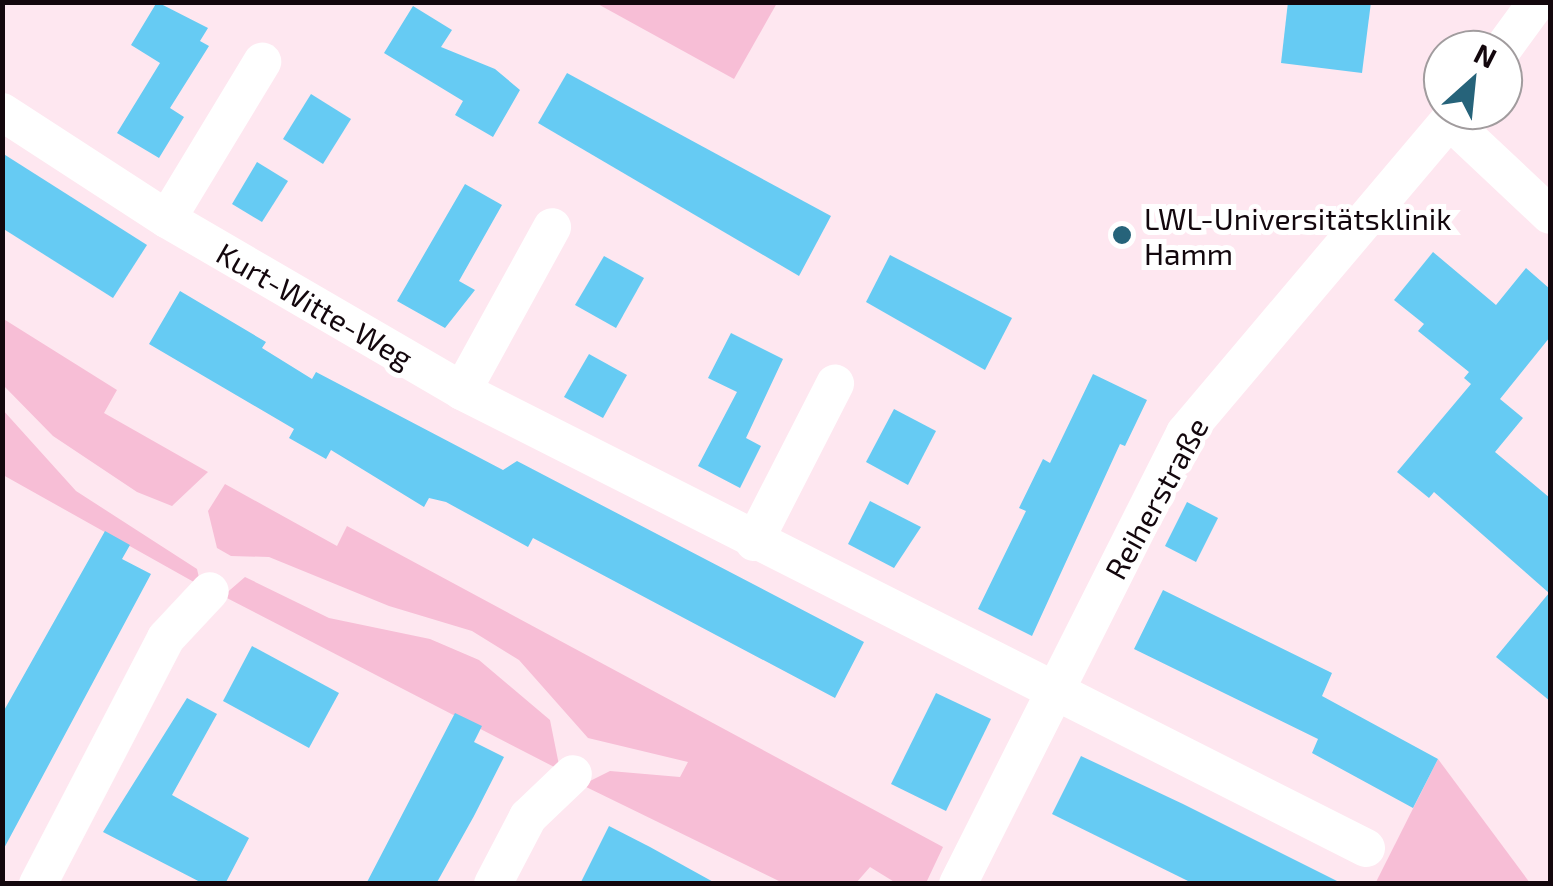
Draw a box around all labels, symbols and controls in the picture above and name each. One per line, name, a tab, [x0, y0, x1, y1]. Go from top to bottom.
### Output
north arrow	[1423, 30, 1523, 130]
text: N	[1469, 35, 1502, 75]
place label: LWL-Universitätsklinik Hamm	[1144, 200, 1452, 270]
marker: LWL-Universitätsklinik Hamm	[1109, 222, 1135, 248]
street label: Kurt-Witte-Weg	[211, 234, 419, 376]
street label: Reiherstraße	[1097, 411, 1215, 585]

